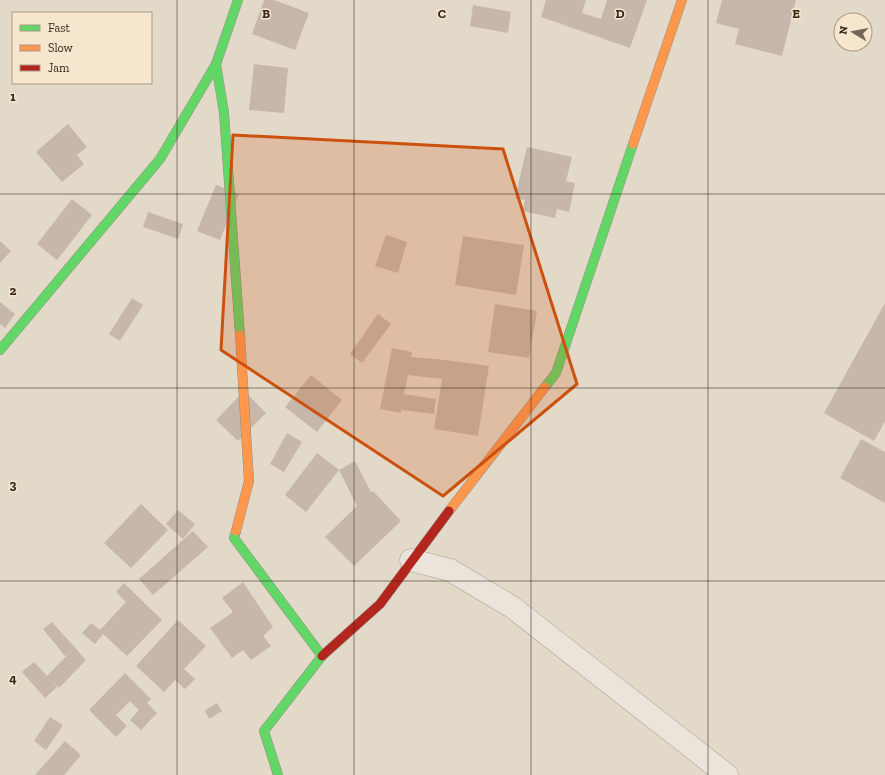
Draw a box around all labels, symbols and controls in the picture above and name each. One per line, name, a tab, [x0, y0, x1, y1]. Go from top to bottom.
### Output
text: B	[262, 6, 270, 21]
text: C	[438, 6, 446, 21]
text: D	[615, 6, 625, 21]
text: E	[792, 6, 800, 21]
legend	[12, 12, 152, 84]
north arrow	[833, 12, 873, 52]
text: Fast	[48, 21, 71, 35]
text: N	[837, 24, 851, 36]
text: Slow	[48, 41, 74, 55]
text: Jam	[48, 61, 70, 75]
text: 1	[10, 89, 16, 104]
text: 2	[10, 283, 17, 298]
text: 3	[10, 477, 17, 492]
text: 4	[9, 671, 17, 686]

